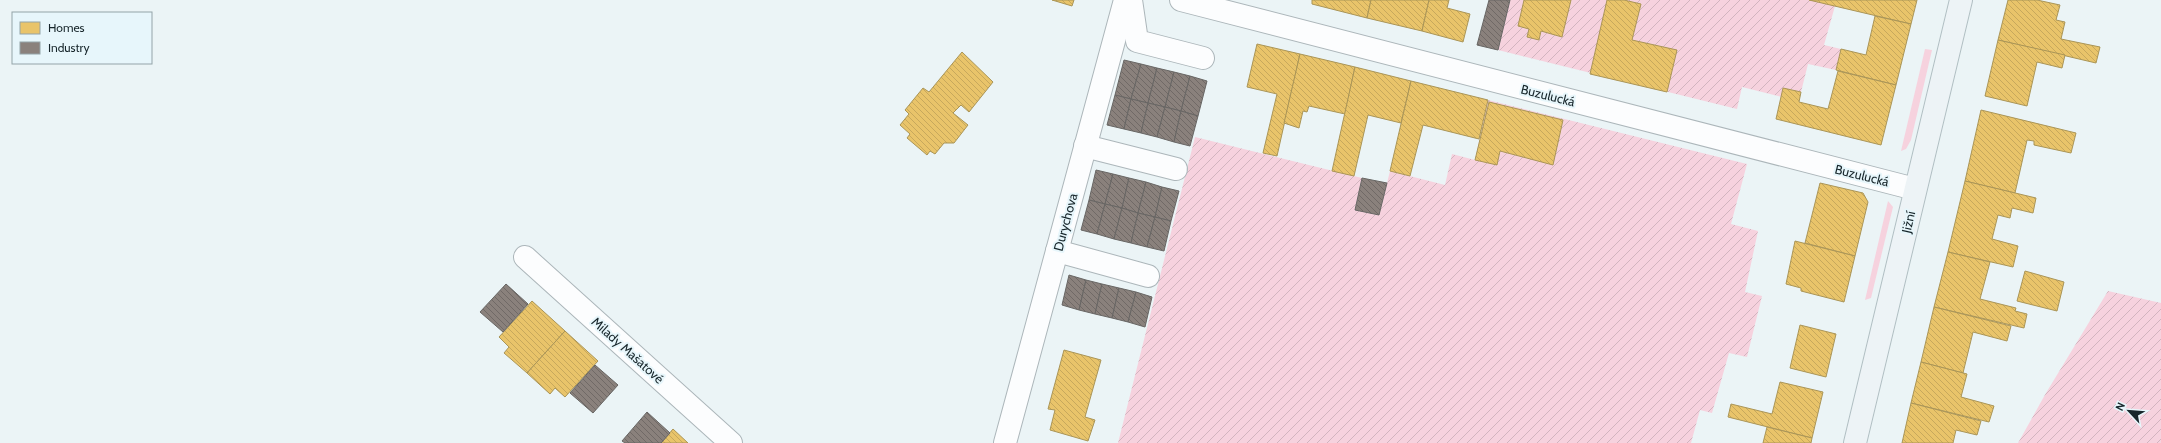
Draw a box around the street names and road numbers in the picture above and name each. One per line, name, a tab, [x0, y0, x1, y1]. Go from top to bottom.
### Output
street label: Buzulucká	[1519, 81, 1577, 110]
street label: Buzulucká	[1833, 161, 1891, 190]
street label: Durychova	[1050, 191, 1081, 253]
street label: Jižní	[1897, 209, 1918, 236]
street label: Milady Mašatové	[589, 313, 668, 387]

